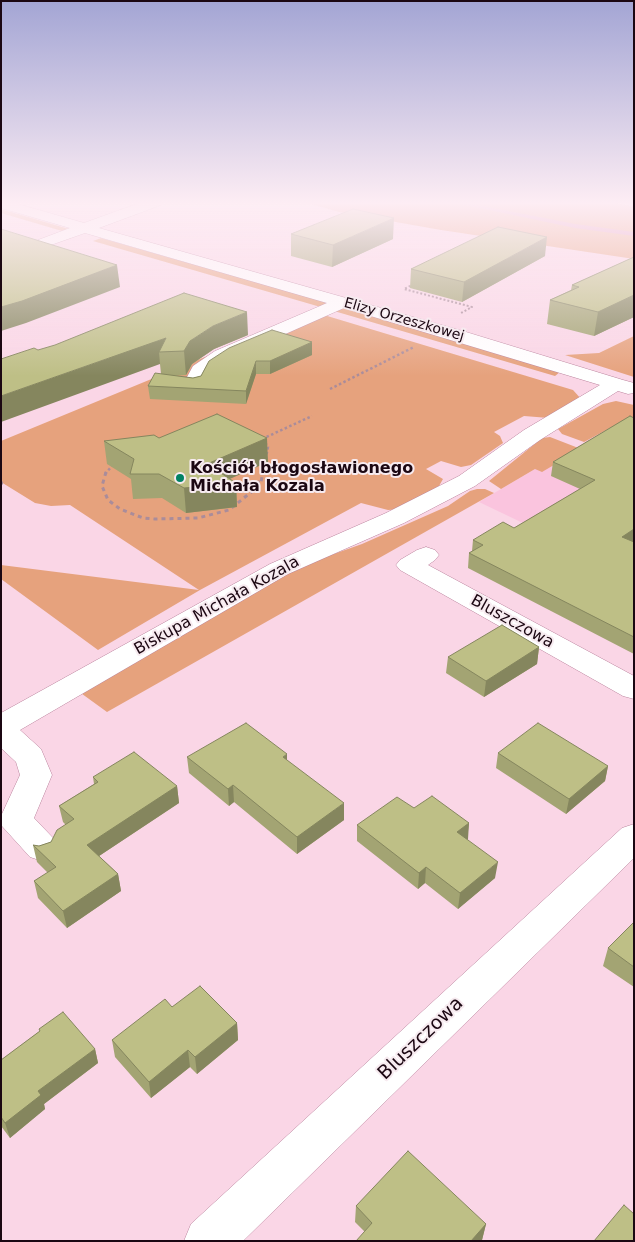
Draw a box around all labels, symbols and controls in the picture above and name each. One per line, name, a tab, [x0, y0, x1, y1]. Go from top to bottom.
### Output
street label: Elizy Orzeszkowej	[342, 295, 466, 345]
place label: Kościół błogosławionego Michała Kozala	[190, 459, 413, 497]
marker: Kościół błogosławionego Michała Kozala	[174, 472, 186, 484]
street label: Biskupa Michała Kozala	[131, 552, 303, 660]
street label: Bluszczowa	[467, 591, 557, 653]
street label: Bluszczowa	[374, 993, 468, 1085]

